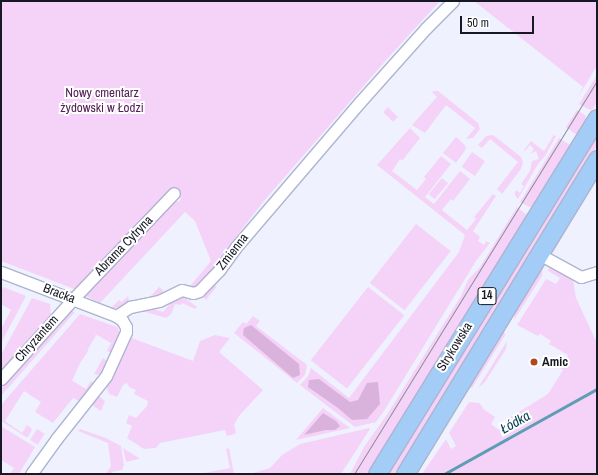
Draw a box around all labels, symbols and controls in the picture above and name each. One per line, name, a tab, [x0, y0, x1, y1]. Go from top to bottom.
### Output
scale bar	[462, 8, 536, 34]
text: 50 m	[467, 15, 489, 31]
park label: Nowy cmentarz żydowski w Łodzi	[60, 86, 144, 117]
street label: Abrama Cytryna	[92, 213, 156, 279]
street label: Zmienna	[214, 231, 252, 273]
street label: Bracka	[41, 281, 77, 307]
road number: 14	[477, 286, 497, 306]
street label: Chryzantem	[12, 312, 62, 366]
street label: Strykowska	[434, 320, 476, 374]
place label: Amic	[542, 354, 568, 370]
marker: Amic	[529, 357, 539, 367]
water label: Łódka	[497, 407, 533, 437]

